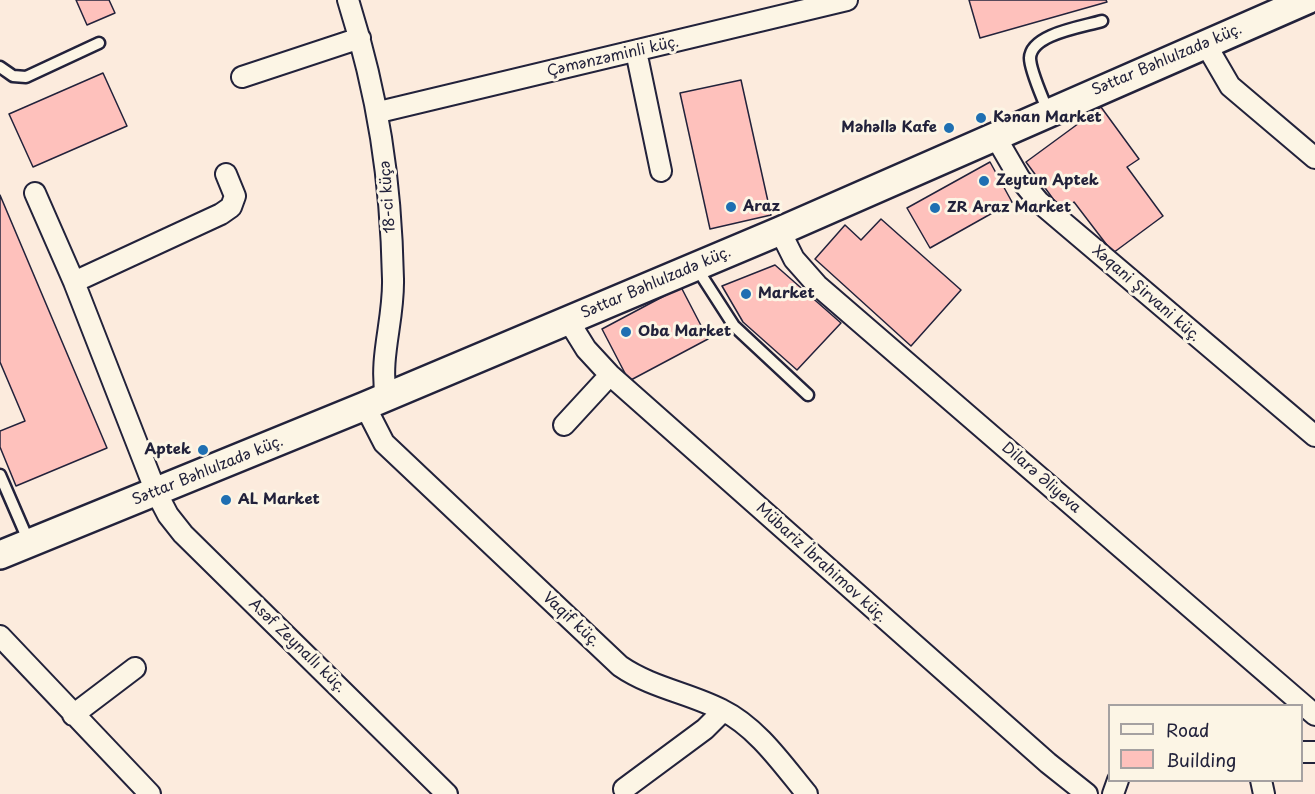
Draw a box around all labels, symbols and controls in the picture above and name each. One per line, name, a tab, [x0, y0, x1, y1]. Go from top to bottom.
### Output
street label: Səttar Bəhlulzadə küç.	[1089, 20, 1245, 100]
street label: Çəmənzəminli küç.	[545, 33, 681, 81]
place label: Kənan Market	[993, 109, 1102, 127]
marker: Kənan Market	[974, 111, 988, 125]
place label: Məhəllə Kafe	[841, 119, 937, 137]
marker: Məhəllə Kafe	[942, 121, 956, 135]
street label: 18-ci küçə	[376, 160, 400, 234]
place label: Zeytun Aptek	[996, 172, 1099, 190]
marker: Zeytun Aptek	[977, 174, 991, 188]
place label: Araz	[743, 198, 780, 216]
place label: ZR Araz Market	[947, 199, 1071, 217]
marker: Araz	[724, 200, 738, 214]
marker: ZR Araz Market	[928, 201, 942, 215]
street label: Xəqani Şirvani küç.	[1088, 242, 1204, 346]
street label: Səttar Bəhlulzadə küç.	[578, 243, 734, 323]
place label: Market	[758, 285, 815, 303]
marker: Market	[739, 287, 753, 301]
place label: Oba Market	[638, 323, 731, 341]
marker: Oba Market	[619, 325, 633, 339]
street label: Səttar Bəhlulzadə küç.	[130, 432, 286, 510]
street label: Dilarə Əliyeva	[998, 439, 1084, 517]
place label: Aptek	[144, 441, 191, 459]
marker: Aptek	[196, 443, 210, 457]
place label: AL Market	[238, 491, 320, 509]
marker: AL Market	[219, 493, 233, 507]
street label: Mübariz İbrahimov küç.	[752, 500, 890, 626]
street label: Vaqif küç.	[539, 589, 603, 651]
street label: Asəf Zeynallı küç.	[245, 595, 349, 697]
legend	[1108, 704, 1303, 782]
text: Road	[1166, 716, 1210, 743]
text: Building	[1166, 746, 1236, 773]

